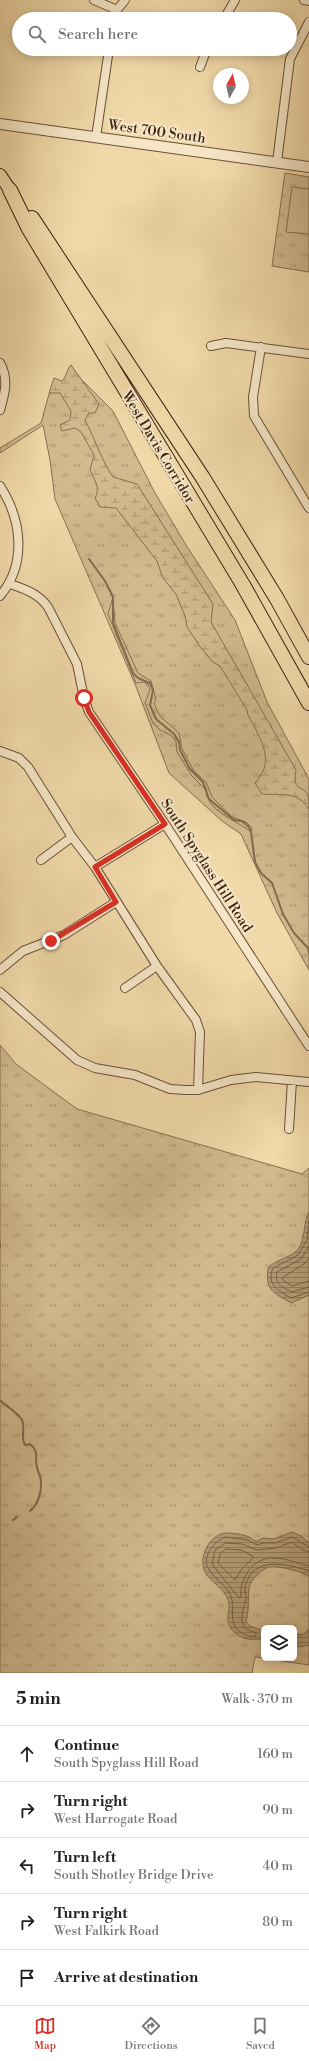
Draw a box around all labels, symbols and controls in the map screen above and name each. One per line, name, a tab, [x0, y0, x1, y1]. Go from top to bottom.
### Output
search box	[12, 12, 297, 56]
icon: search	[26, 23, 48, 45]
text: Search here	[58, 25, 138, 44]
north arrow	[213, 68, 249, 104]
street label: West 700 South	[106, 116, 208, 148]
street label: West Davis Corridor	[117, 387, 199, 507]
route start	[75, 689, 93, 707]
street label: South Spyglass Hill Road	[156, 795, 256, 936]
route end	[42, 932, 60, 950]
map controls	[261, 1625, 297, 1661]
button: layers	[261, 1625, 297, 1661]
text: 5 min	[16, 1688, 61, 1710]
text: Walk · 370 m	[221, 1691, 293, 1707]
text: Continue	[54, 1736, 119, 1755]
icon: ahead	[16, 1743, 38, 1765]
text: 160 m	[257, 1746, 293, 1762]
text: South Spyglass Hill Road	[54, 1755, 199, 1771]
text: Turn right	[54, 1792, 128, 1811]
icon: right	[16, 1799, 38, 1821]
text: 90 m	[262, 1802, 293, 1818]
text: West Harrogate Road	[54, 1811, 177, 1827]
text: Turn left	[54, 1848, 116, 1867]
icon: left	[16, 1855, 38, 1877]
text: 40 m	[263, 1858, 293, 1874]
text: South Shotley Bridge Drive	[54, 1867, 214, 1883]
text: Turn right	[54, 1904, 128, 1923]
icon: right	[16, 1911, 38, 1933]
text: 80 m	[262, 1914, 293, 1930]
text: West Falkirk Road	[54, 1923, 159, 1939]
icon: arrive	[16, 1967, 38, 1989]
text: Arrive at destination	[54, 1968, 198, 1987]
tab: Map	[34, 2015, 56, 2053]
tab: Directions	[125, 2015, 178, 2053]
tab: Saved	[246, 2015, 275, 2053]

